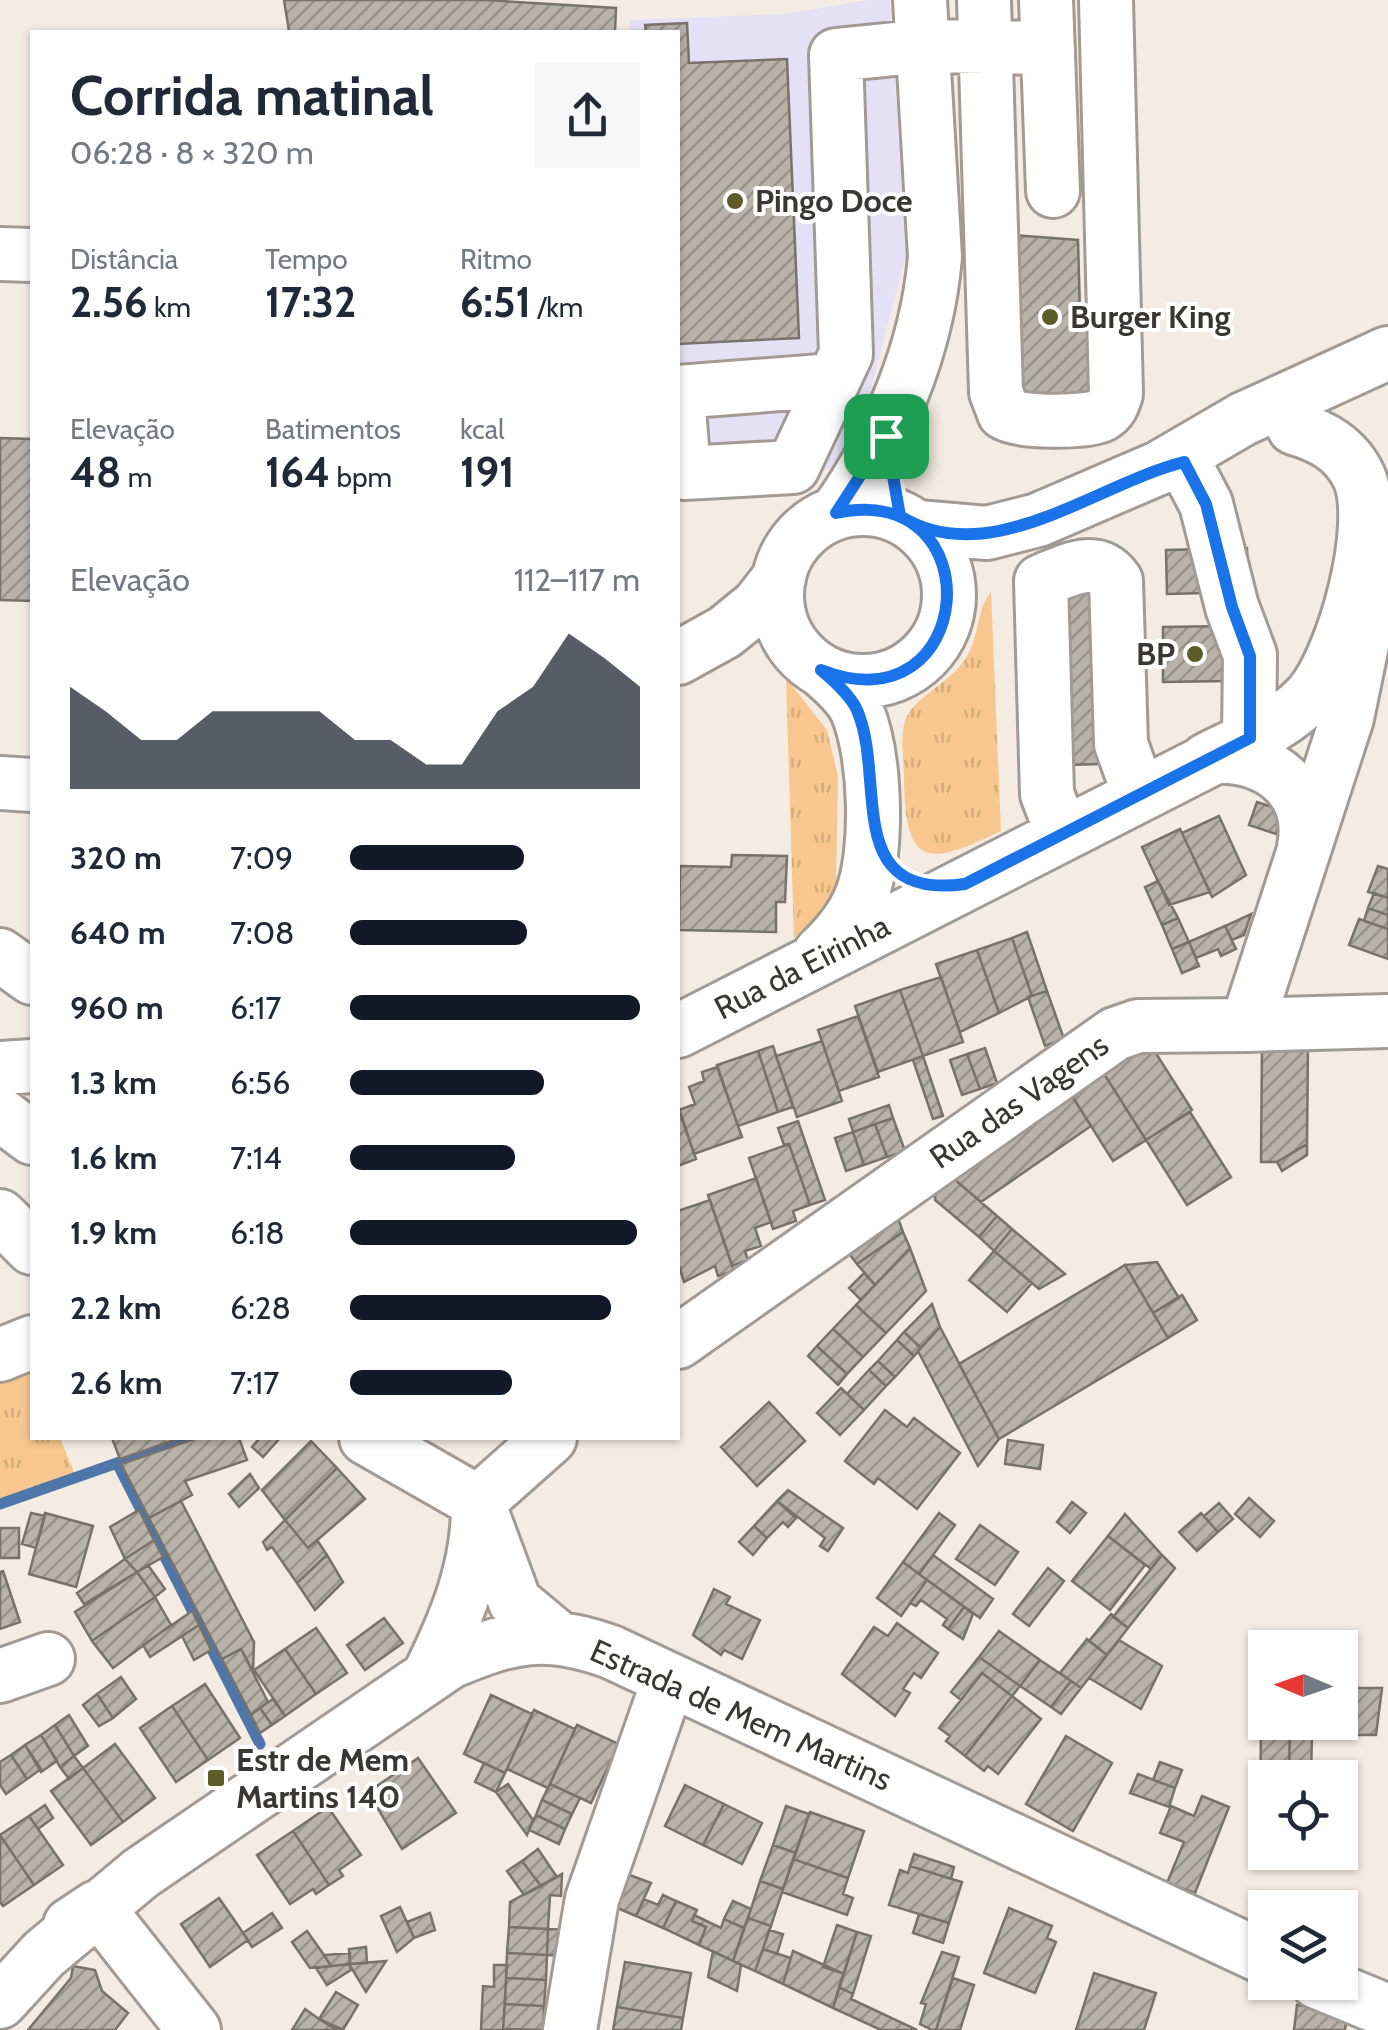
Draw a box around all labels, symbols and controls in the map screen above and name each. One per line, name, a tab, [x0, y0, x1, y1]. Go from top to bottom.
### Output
text: Corrida matinal	[70, 62, 434, 129]
button: share	[535, 63, 640, 168]
text: 06:28 · 8 × 320 m	[70, 133, 314, 172]
place label: Pingo Doce	[755, 181, 913, 220]
marker: Pingo Doce	[724, 190, 746, 212]
text: Distância	[70, 242, 178, 276]
text: Tempo	[265, 242, 348, 276]
text: Ritmo	[460, 242, 532, 276]
text: 2.56	[70, 276, 148, 328]
text: 17:32	[265, 276, 356, 328]
text: 6:51	[460, 276, 531, 328]
text: km	[148, 290, 191, 324]
text: /km	[531, 290, 583, 324]
place label: Burger King	[1070, 297, 1230, 336]
marker: Burger King	[1039, 306, 1061, 328]
pin	[844, 394, 929, 479]
icon: arrive	[859, 409, 914, 464]
text: Elevação	[70, 412, 175, 446]
text: Batimentos	[265, 412, 401, 446]
text: kcal	[460, 412, 505, 446]
text: 48	[70, 446, 121, 498]
text: 164	[265, 446, 330, 498]
text: 191	[460, 446, 515, 498]
text: m	[121, 460, 152, 494]
text: bpm	[330, 460, 392, 494]
text: Elevação	[70, 560, 190, 599]
text: 112–117 m	[514, 560, 640, 599]
place label: BP	[1136, 634, 1175, 673]
marker: BP	[1184, 643, 1206, 665]
text: 320 m	[70, 838, 162, 877]
text: 7:09	[230, 838, 293, 877]
street label: Rua da Eirinha	[708, 905, 896, 1027]
text: 640 m	[70, 913, 165, 952]
text: 7:08	[230, 913, 294, 952]
text: 960 m	[70, 988, 164, 1027]
text: 6:17	[230, 988, 281, 1027]
street label: Rua das Vagens	[922, 1025, 1115, 1176]
text: 1.3 km	[70, 1063, 157, 1102]
text: 6:56	[230, 1063, 290, 1102]
text: 1.6 km	[70, 1138, 157, 1177]
text: 7:14	[230, 1138, 282, 1177]
text: 1.9 km	[70, 1213, 157, 1252]
text: 6:18	[230, 1213, 285, 1252]
text: 2.2 km	[70, 1288, 162, 1327]
text: 6:28	[230, 1288, 291, 1327]
text: 2.6 km	[70, 1363, 163, 1402]
text: 7:17	[230, 1363, 279, 1402]
street label: Estrada de Mem Martins	[584, 1630, 898, 1799]
north arrow	[1248, 1630, 1358, 1740]
map controls	[1248, 1630, 1358, 2000]
place label: Estr de Mem Martins 140	[236, 1740, 409, 1816]
button: locate	[1248, 1760, 1358, 1870]
marker: Estr de Mem Martins 140	[205, 1767, 227, 1789]
button: layers	[1248, 1890, 1358, 2000]

